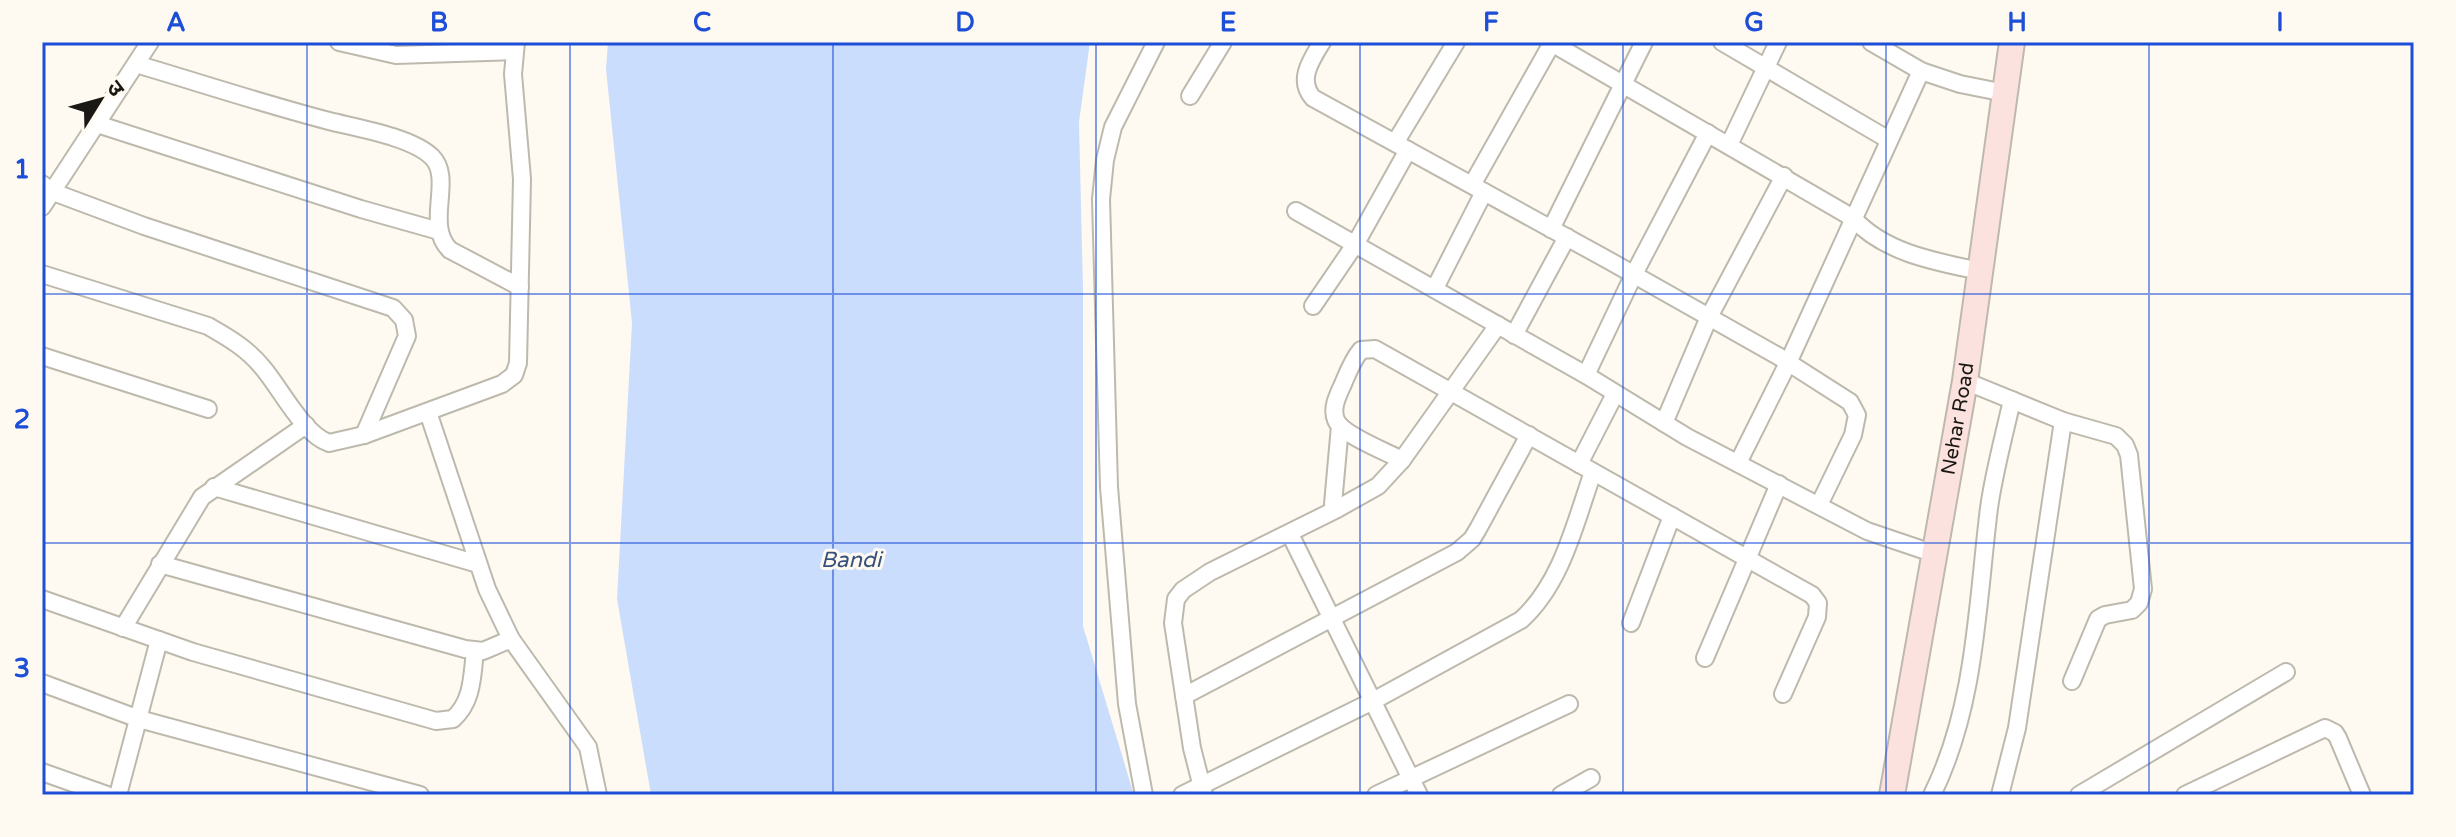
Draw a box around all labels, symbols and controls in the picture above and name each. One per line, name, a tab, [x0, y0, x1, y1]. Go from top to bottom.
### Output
text: A	[166, 7, 186, 38]
text: B	[430, 7, 448, 38]
text: C	[693, 7, 711, 38]
text: D	[955, 7, 975, 38]
text: E	[1220, 7, 1236, 38]
text: F	[1483, 7, 1499, 38]
text: G	[1744, 7, 1764, 38]
text: H	[2007, 7, 2027, 38]
text: I	[2276, 7, 2284, 38]
north arrow	[60, 60, 140, 140]
text: उ	[101, 76, 130, 102]
text: 1	[14, 154, 30, 185]
street label: Nehar Road	[1937, 361, 1979, 477]
text: 2	[14, 404, 30, 435]
water label: Bandi	[821, 547, 884, 573]
text: 3	[14, 653, 30, 684]

